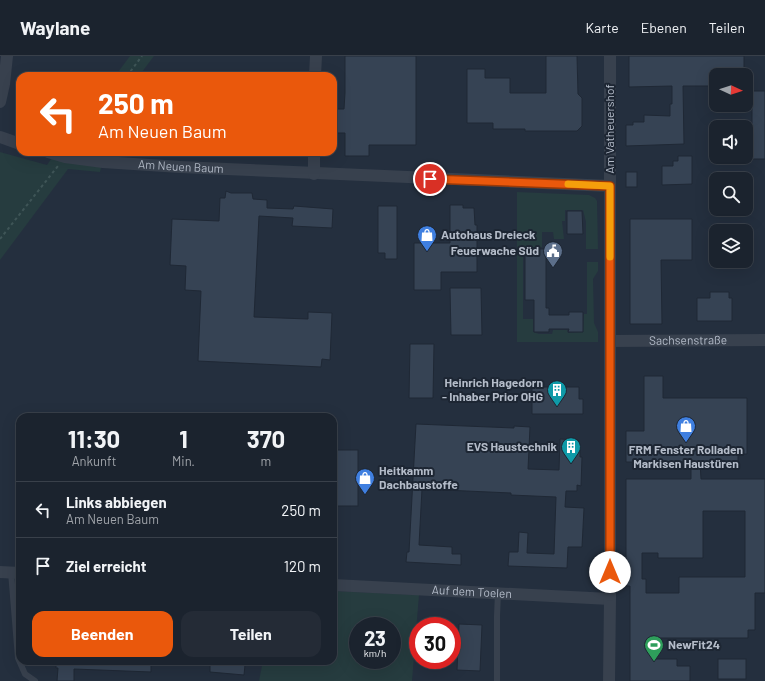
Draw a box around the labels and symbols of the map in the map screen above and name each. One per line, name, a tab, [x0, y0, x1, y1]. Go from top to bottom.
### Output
north arrow	[709, 68, 753, 112]
street label: Am Vatheuershof	[602, 84, 616, 174]
street label: Am Neuen Baum	[138, 156, 224, 175]
pin	[413, 162, 447, 196]
shop icon: Autohaus Dreieck	[416, 224, 438, 252]
place label: Autohaus Dreieck	[441, 227, 536, 241]
public building icon: Feuerwache Süd	[542, 240, 564, 268]
place label: Feuerwache Süd	[451, 243, 539, 257]
street label: Sachsenstraße	[649, 332, 727, 347]
place label: Heinrich Hagedorn - Inhaber Prior OHG	[442, 375, 543, 403]
building icon: Heinrich Hagedorn - Inhaber Prior OHG	[546, 379, 568, 407]
shop icon: FRM Fenster Rolladen Markisen Haustüren	[675, 415, 697, 443]
building icon: EVS Haustechnik	[560, 436, 582, 464]
place label: EVS Haustechnik	[467, 439, 558, 453]
place label: FRM Fenster Rolladen Markisen Haustüren	[629, 442, 743, 470]
place label: Heitkamm Dachbaustoffe	[379, 463, 458, 491]
shop icon: Heitkamm Dachbaustoffe	[354, 467, 376, 495]
position arrow	[589, 551, 631, 593]
street label: Auf dem Toelen	[431, 582, 512, 600]
speed limit sign: 30	[409, 617, 461, 669]
sports icon: NewFit24	[643, 634, 665, 662]
place label: NewFit24	[668, 637, 720, 651]

